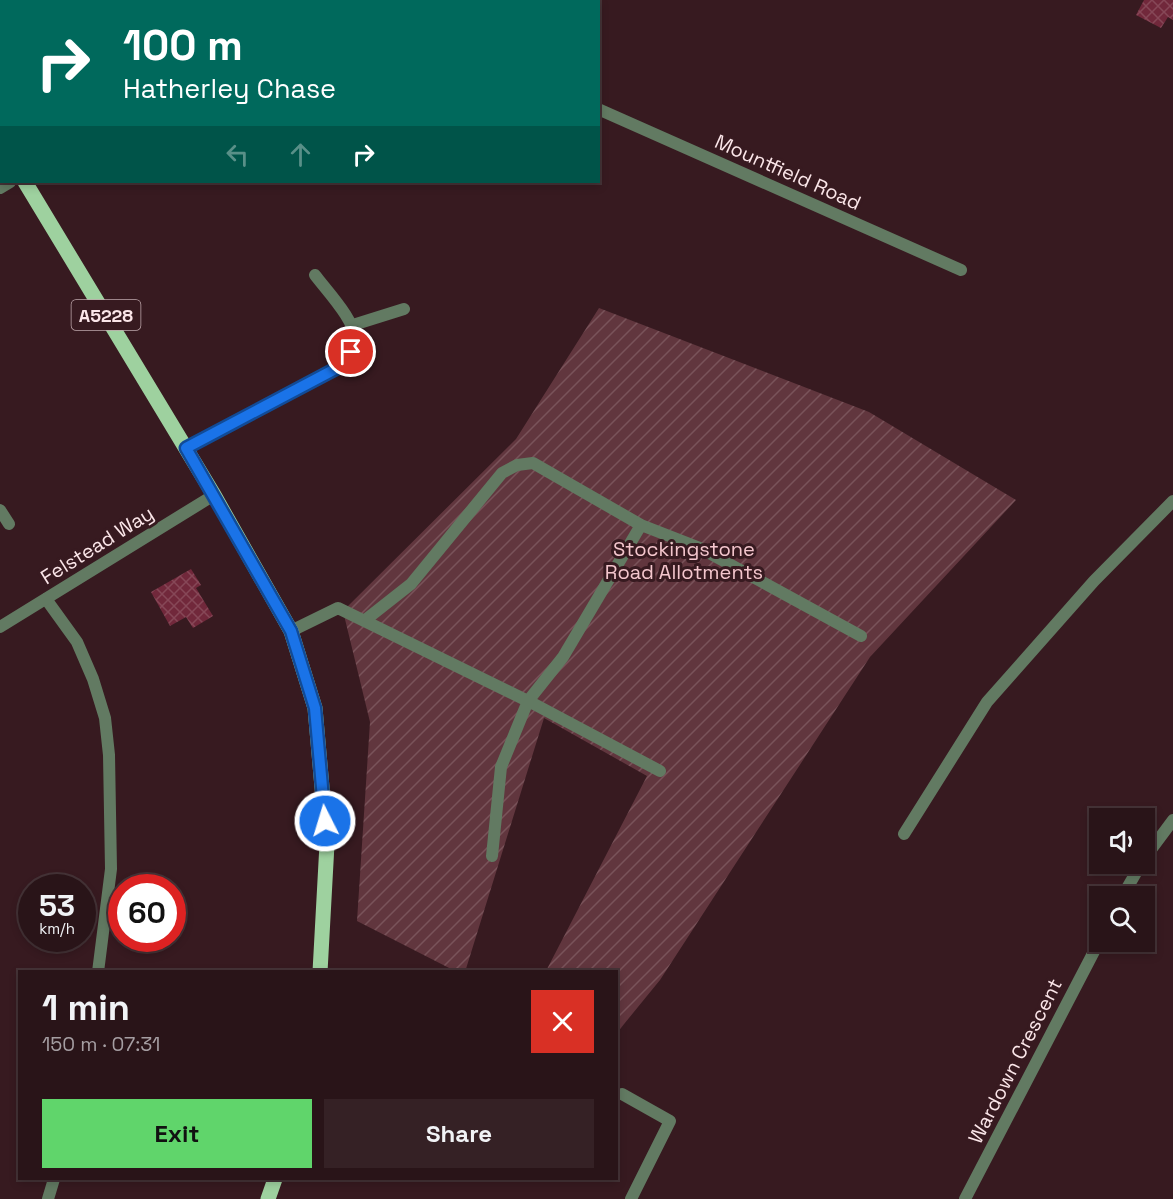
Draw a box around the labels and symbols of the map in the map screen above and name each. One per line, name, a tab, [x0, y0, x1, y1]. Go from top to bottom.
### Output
street label: Mountfield Road	[711, 128, 865, 216]
road number: A5228	[72, 300, 140, 330]
pin	[325, 326, 376, 377]
street label: Felstead Way	[36, 500, 158, 590]
park label: Stockingstone Road Allotments	[605, 536, 763, 585]
position arrow	[293, 789, 357, 853]
speed limit sign: 60	[108, 874, 186, 952]
street label: Wardown Crescent	[962, 974, 1068, 1148]

